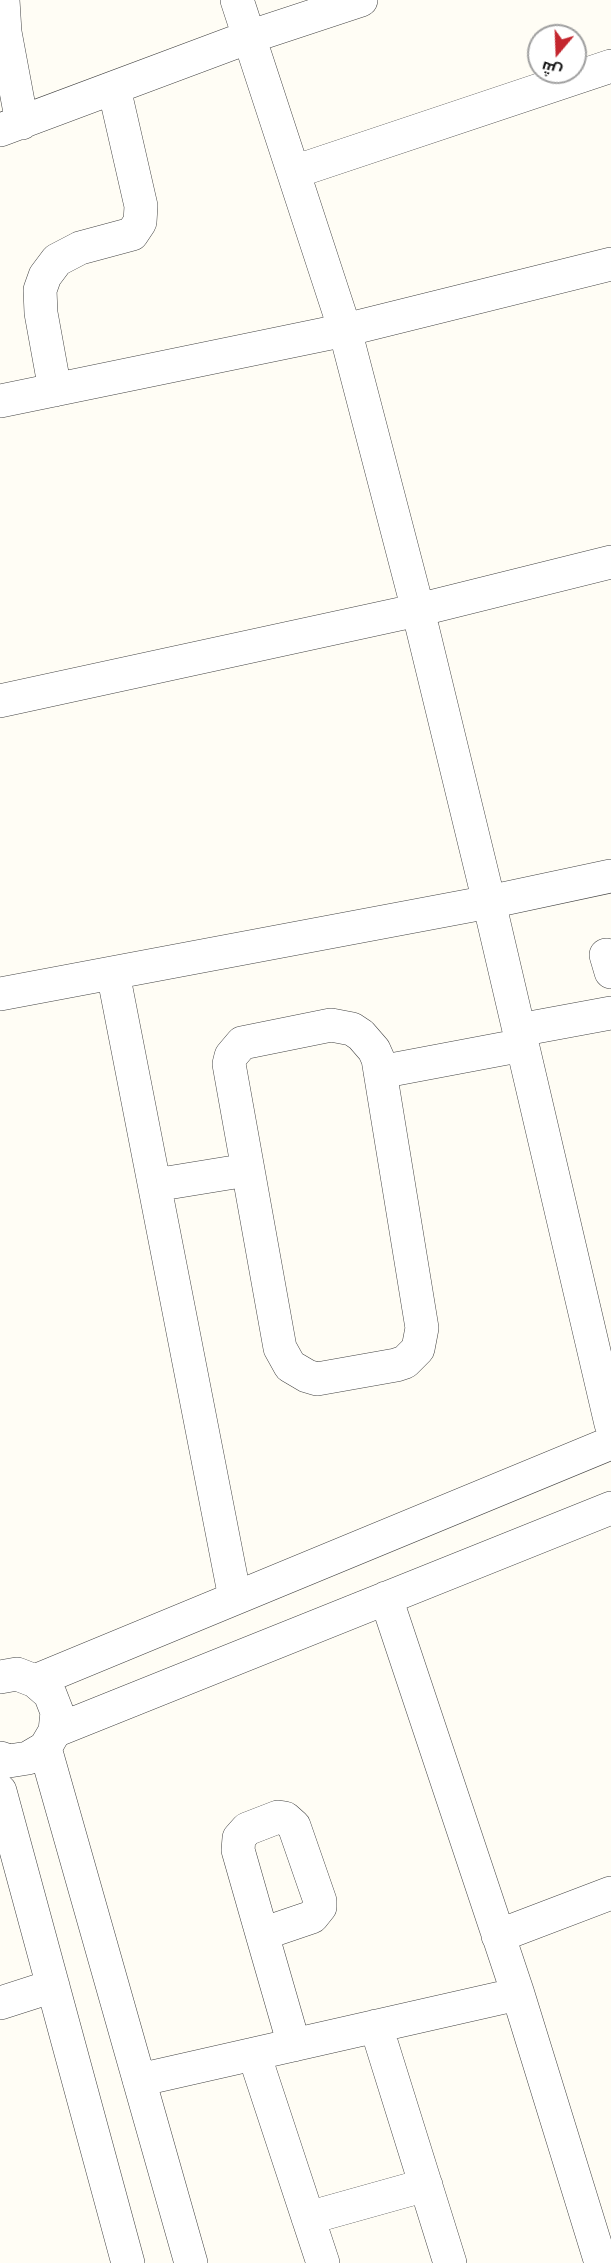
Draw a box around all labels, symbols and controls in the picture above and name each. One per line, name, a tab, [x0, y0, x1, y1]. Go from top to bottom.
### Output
north arrow	[527, 24, 587, 84]
text: ش	[539, 57, 564, 82]

